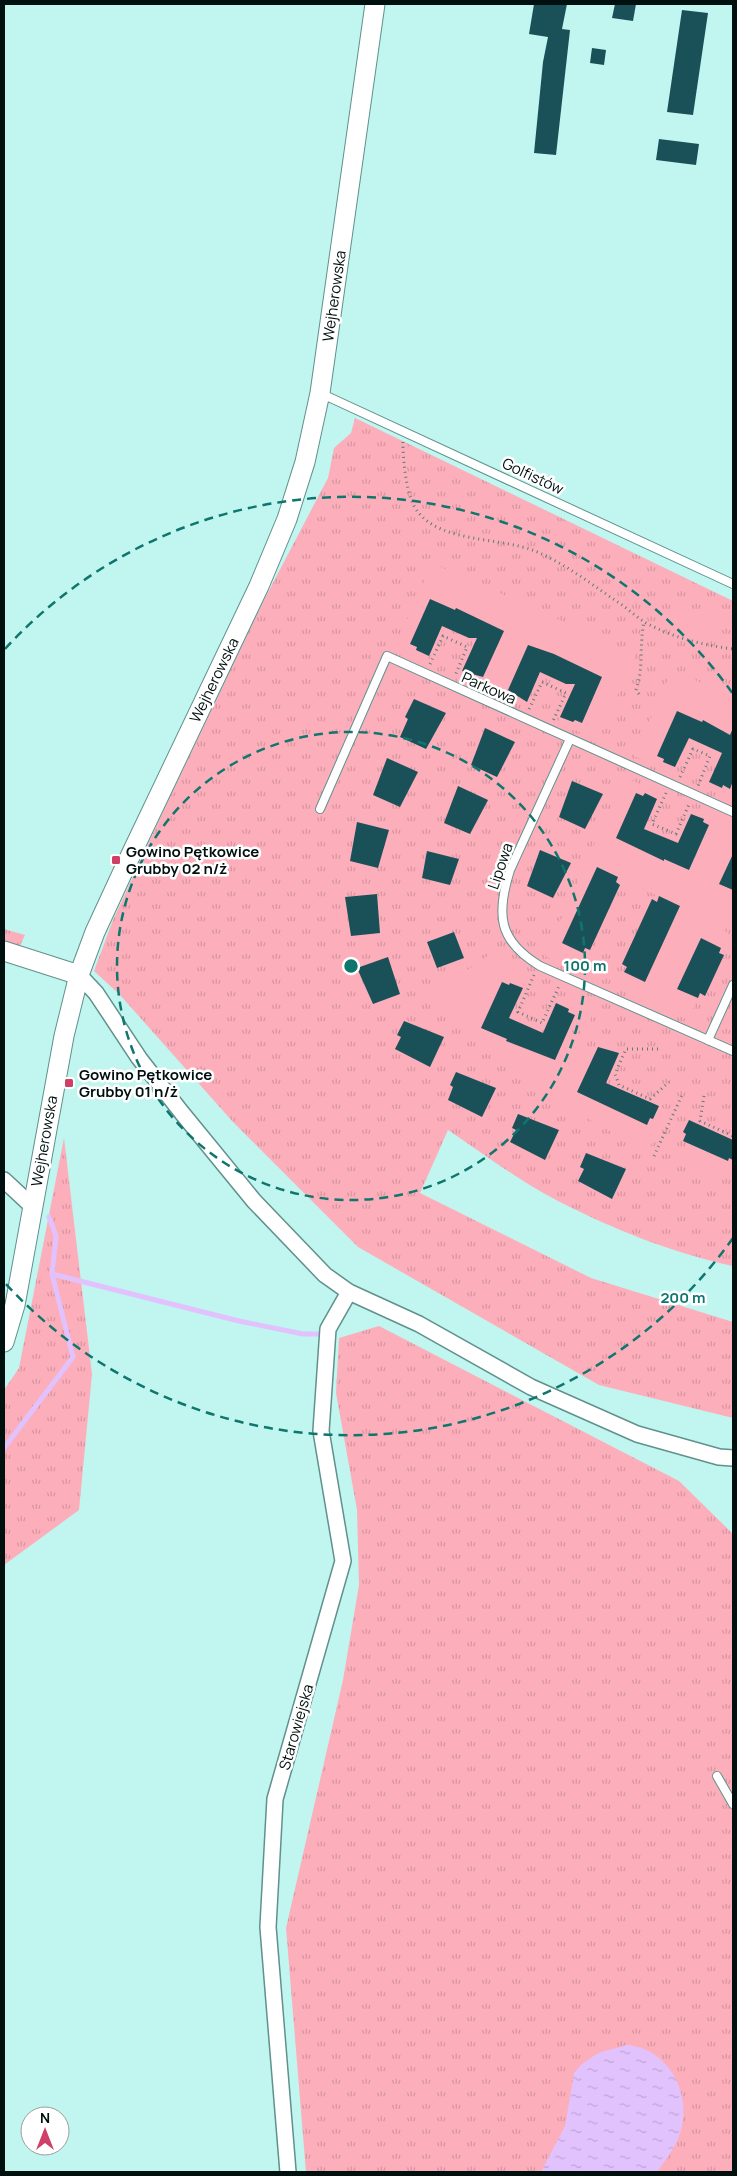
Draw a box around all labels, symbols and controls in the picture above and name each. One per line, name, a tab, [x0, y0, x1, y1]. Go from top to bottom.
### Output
street label: Wejherowska	[317, 249, 351, 343]
street label: Golfistów	[499, 453, 568, 500]
street label: Wejherowska	[184, 634, 244, 726]
street label: Parkowa	[458, 667, 520, 709]
street label: Lipowa	[482, 840, 518, 892]
place label: Gowino Pętkowice Grubby 02 n/ż	[126, 841, 259, 879]
marker: Gowino Pętkowice Grubby 02 n/ż	[110, 854, 122, 866]
text: 100 m	[564, 955, 606, 976]
centre of rings	[342, 957, 360, 975]
place label: Gowino Pętkowice Grubby 01 n/ż	[79, 1064, 212, 1102]
marker: Gowino Pętkowice Grubby 01 n/ż	[63, 1077, 75, 1089]
street label: Wejherowska	[26, 1094, 62, 1188]
text: 200 m	[660, 1287, 706, 1308]
street label: Starowiejska	[274, 1682, 318, 1772]
north arrow	[20, 2106, 70, 2156]
text: N	[40, 2108, 50, 2127]

